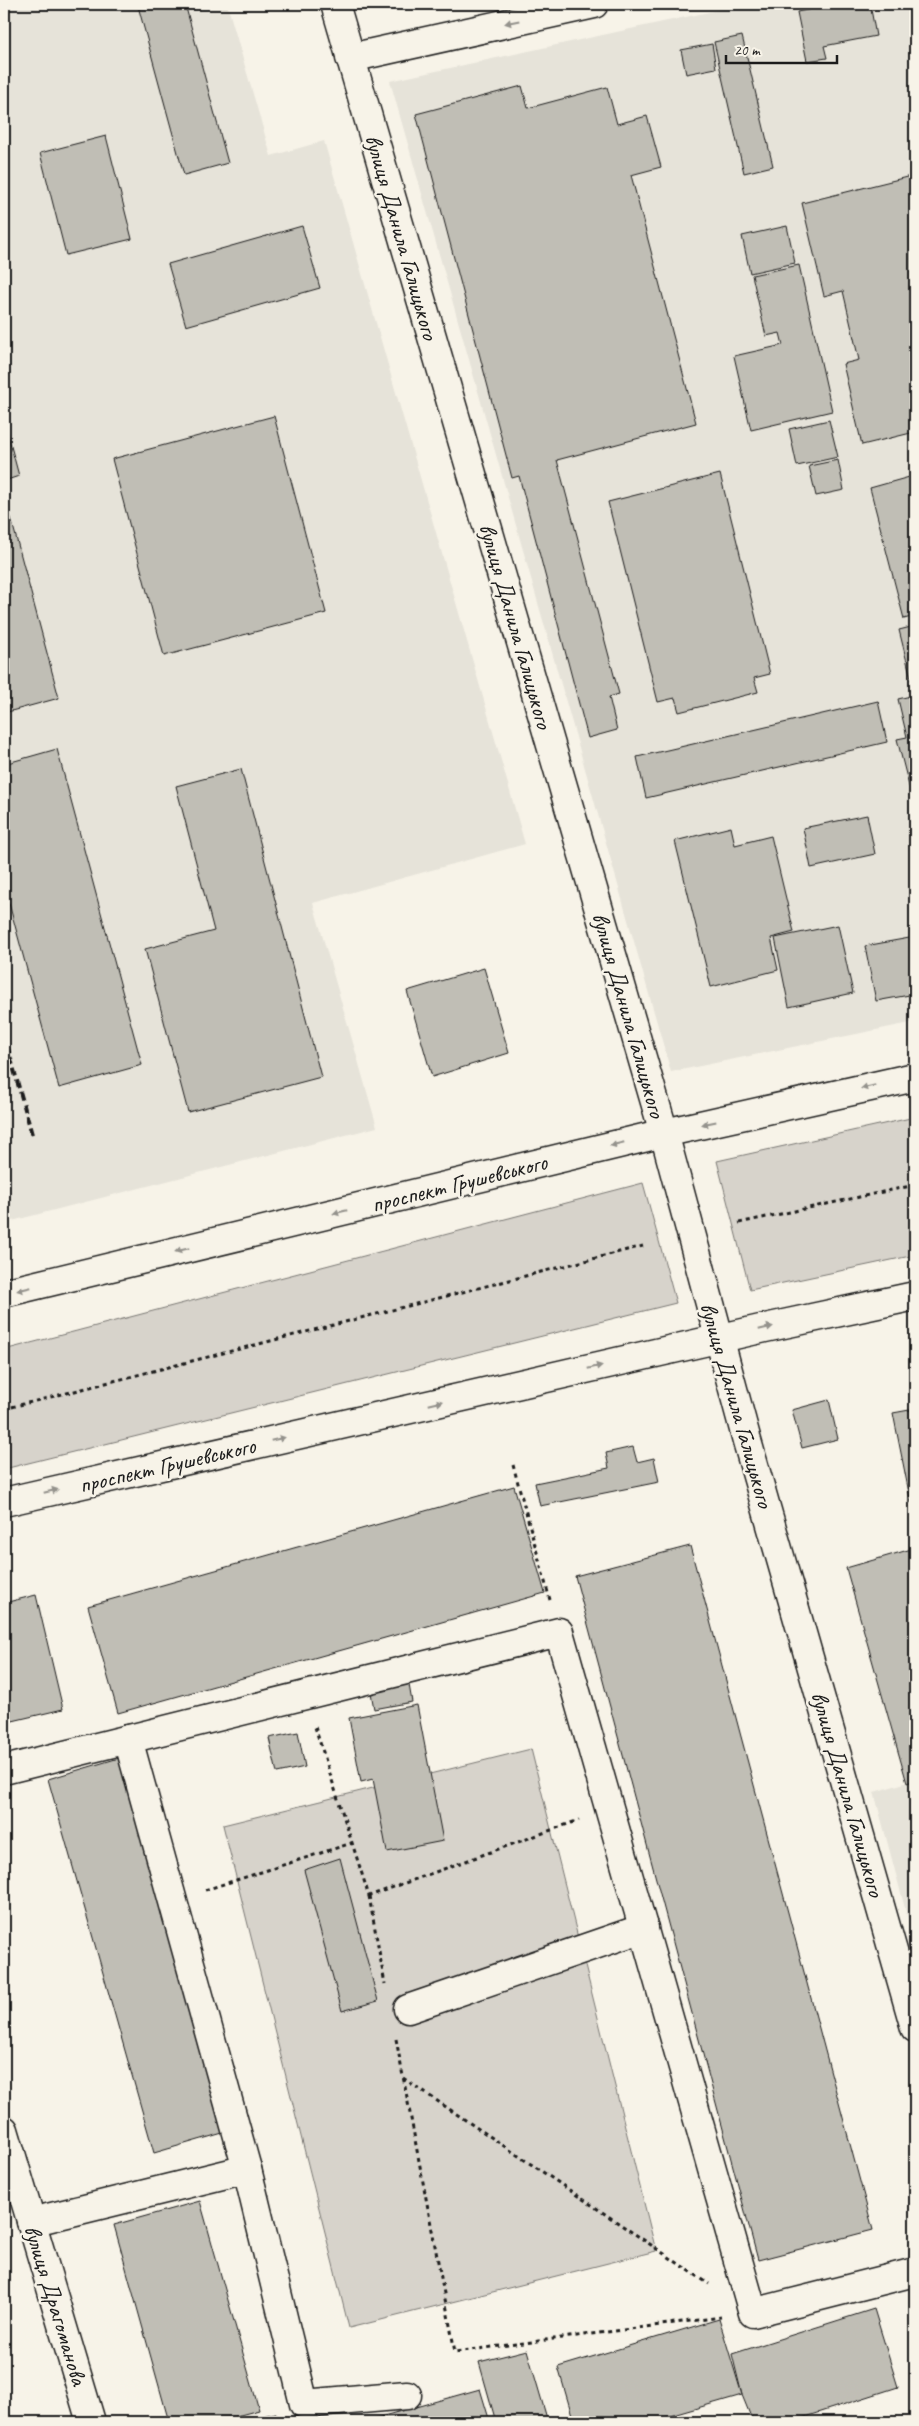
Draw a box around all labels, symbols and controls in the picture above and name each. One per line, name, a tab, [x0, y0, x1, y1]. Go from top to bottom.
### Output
one-way arrow	[505, 18, 520, 26]
scale bar	[726, 32, 838, 64]
text: 20 m	[734, 41, 761, 60]
street label: вулиця Данила Галицького	[358, 131, 446, 345]
street label: вулиця Данила Галицького	[472, 520, 560, 734]
street label: вулиця Данила Галицького	[585, 909, 673, 1123]
one-way arrow	[860, 1083, 875, 1091]
one-way arrow	[702, 1119, 717, 1127]
one-way arrow	[609, 1140, 624, 1148]
street label: проспект Грушевського	[368, 1146, 551, 1219]
one-way arrow	[332, 1208, 347, 1216]
one-way arrow	[174, 1246, 189, 1254]
one-way arrow	[16, 1285, 31, 1293]
street label: вулиця Данила Галицького	[693, 1299, 781, 1513]
one-way arrow	[758, 1324, 774, 1332]
one-way arrow	[587, 1363, 602, 1371]
one-way arrow	[429, 1399, 444, 1407]
street label: проспект Грушевського	[76, 1430, 260, 1500]
one-way arrow	[270, 1435, 286, 1443]
one-way arrow	[44, 1487, 59, 1495]
street label: вулиця Данила Галицького	[804, 1688, 892, 1902]
street label: вулиця Драгоманова	[17, 2221, 95, 2390]

